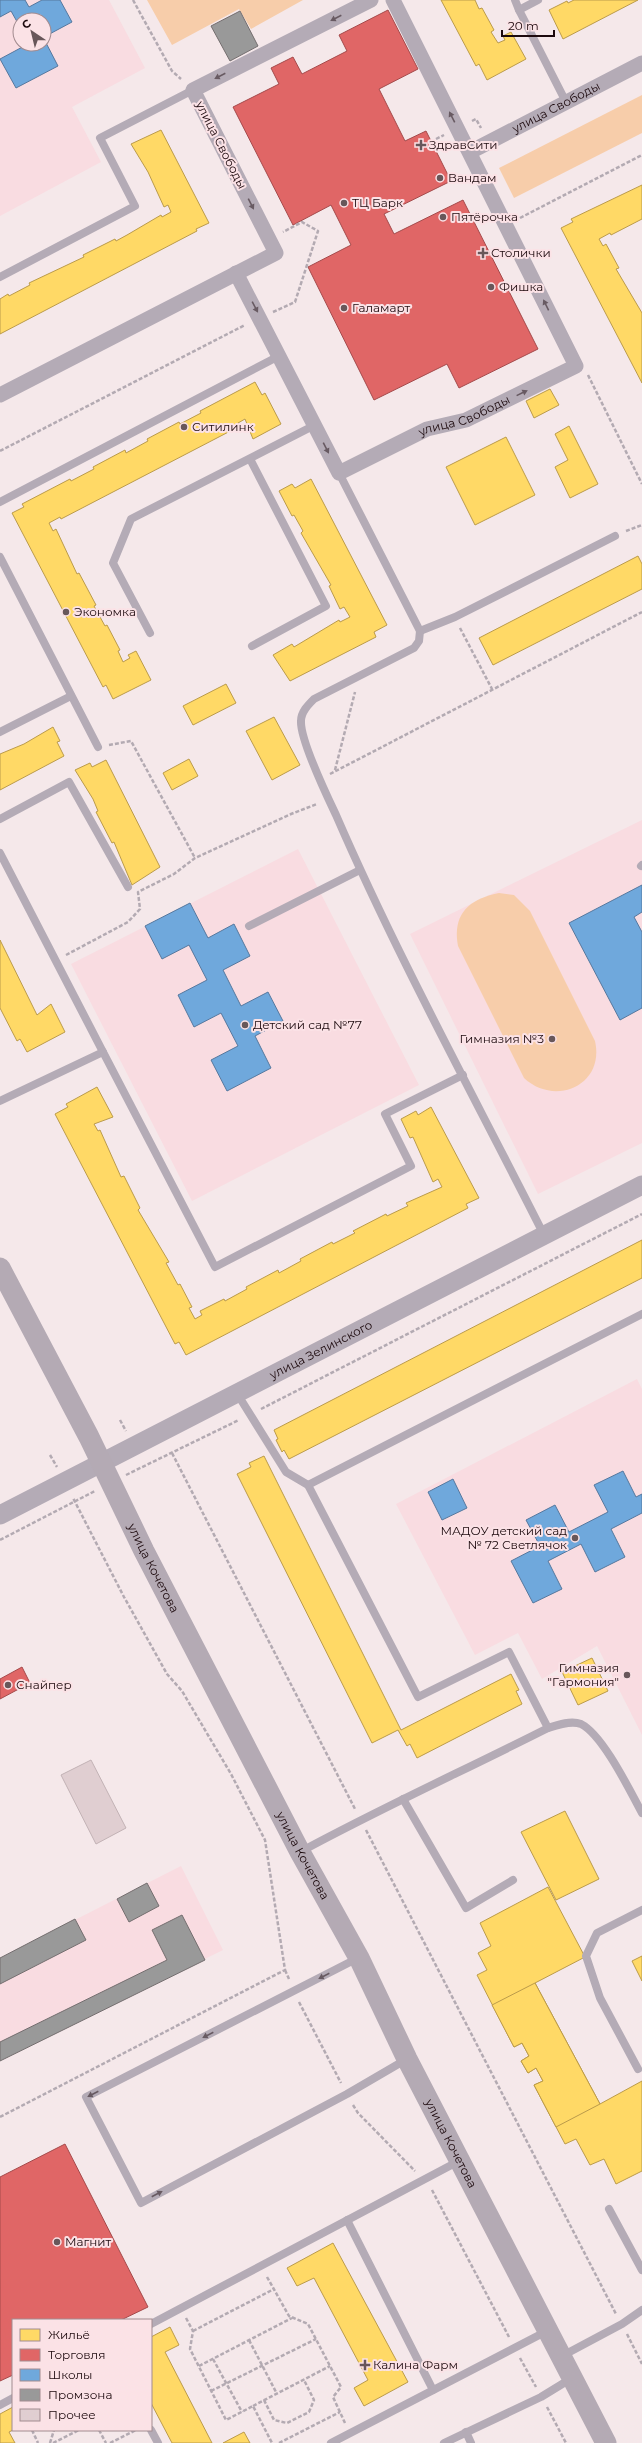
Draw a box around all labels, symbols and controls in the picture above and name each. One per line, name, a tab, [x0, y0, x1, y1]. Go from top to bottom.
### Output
north arrow	[12, 12, 52, 52]
scale bar	[502, 12, 554, 38]
one-way arrow	[330, 14, 342, 21]
text: С	[19, 16, 34, 32]
text: 20 m	[508, 18, 539, 33]
one-way arrow	[214, 73, 226, 80]
street label: улица Свободы	[509, 78, 602, 136]
street label: улица Свободы	[192, 97, 250, 191]
one-way arrow	[449, 111, 455, 123]
place label: ЗдравСити	[429, 137, 498, 152]
marker: ЗдравСити	[416, 140, 426, 150]
place label: Вандам	[448, 170, 496, 185]
marker: Вандам	[435, 173, 445, 183]
place label: ТЦ Барк	[352, 195, 403, 210]
marker: ТЦ Барк	[339, 198, 349, 208]
one-way arrow	[248, 199, 254, 210]
place label: Пятёрочка	[451, 209, 518, 224]
marker: Пятёрочка	[438, 212, 448, 222]
place label: Столички	[491, 245, 551, 260]
marker: Столички	[478, 248, 488, 258]
place label: Фишка	[499, 279, 543, 294]
marker: Фишка	[486, 282, 496, 292]
one-way arrow	[543, 299, 549, 310]
place label: Галамарт	[352, 300, 411, 315]
one-way arrow	[251, 301, 258, 313]
marker: Галамарт	[339, 303, 349, 313]
one-way arrow	[516, 390, 527, 396]
street label: улица Свободы	[415, 392, 512, 440]
place label: Ситилинк	[192, 419, 254, 434]
marker: Ситилинк	[179, 422, 189, 432]
one-way arrow	[323, 442, 330, 454]
place label: Экономка	[74, 604, 136, 619]
marker: Экономка	[61, 607, 71, 617]
place label: Детский сад №77	[253, 1017, 362, 1032]
marker: Детский сад №77	[240, 1020, 250, 1030]
place label: Гимназия №3	[459, 1031, 544, 1046]
marker: Гимназия №3	[547, 1034, 557, 1044]
street label: улица Зелинского	[266, 1317, 375, 1383]
street label: улица Кочетова	[124, 1520, 183, 1615]
place label: МАДОУ детский сад № 72 Светлячок	[440, 1523, 567, 1552]
marker: МАДОУ детский сад № 72 Светлячок	[570, 1533, 580, 1543]
place label: Гимназия "Гармония"	[548, 1660, 619, 1689]
marker: Гимназия "Гармония"	[622, 1670, 632, 1680]
place label: Снайпер	[16, 1677, 72, 1692]
marker: Снайпер	[3, 1680, 13, 1690]
street label: улица Кочетова	[273, 1808, 333, 1902]
one-way arrow	[318, 1972, 330, 1979]
one-way arrow	[203, 2032, 214, 2038]
one-way arrow	[87, 2091, 98, 2097]
street label: улица Кочетова	[422, 2095, 480, 2190]
one-way arrow	[151, 2191, 163, 2197]
place label: Магнит	[65, 2234, 112, 2249]
marker: Магнит	[52, 2237, 62, 2247]
legend	[12, 2319, 152, 2431]
text: Жильё	[48, 2327, 90, 2342]
text: Торговля	[48, 2347, 105, 2362]
place label: Калина Фарм	[373, 2357, 458, 2372]
marker: Калина Фарм	[360, 2360, 370, 2370]
text: Школы	[48, 2367, 93, 2382]
text: Промзона	[48, 2387, 112, 2402]
text: Прочее	[48, 2407, 96, 2422]

